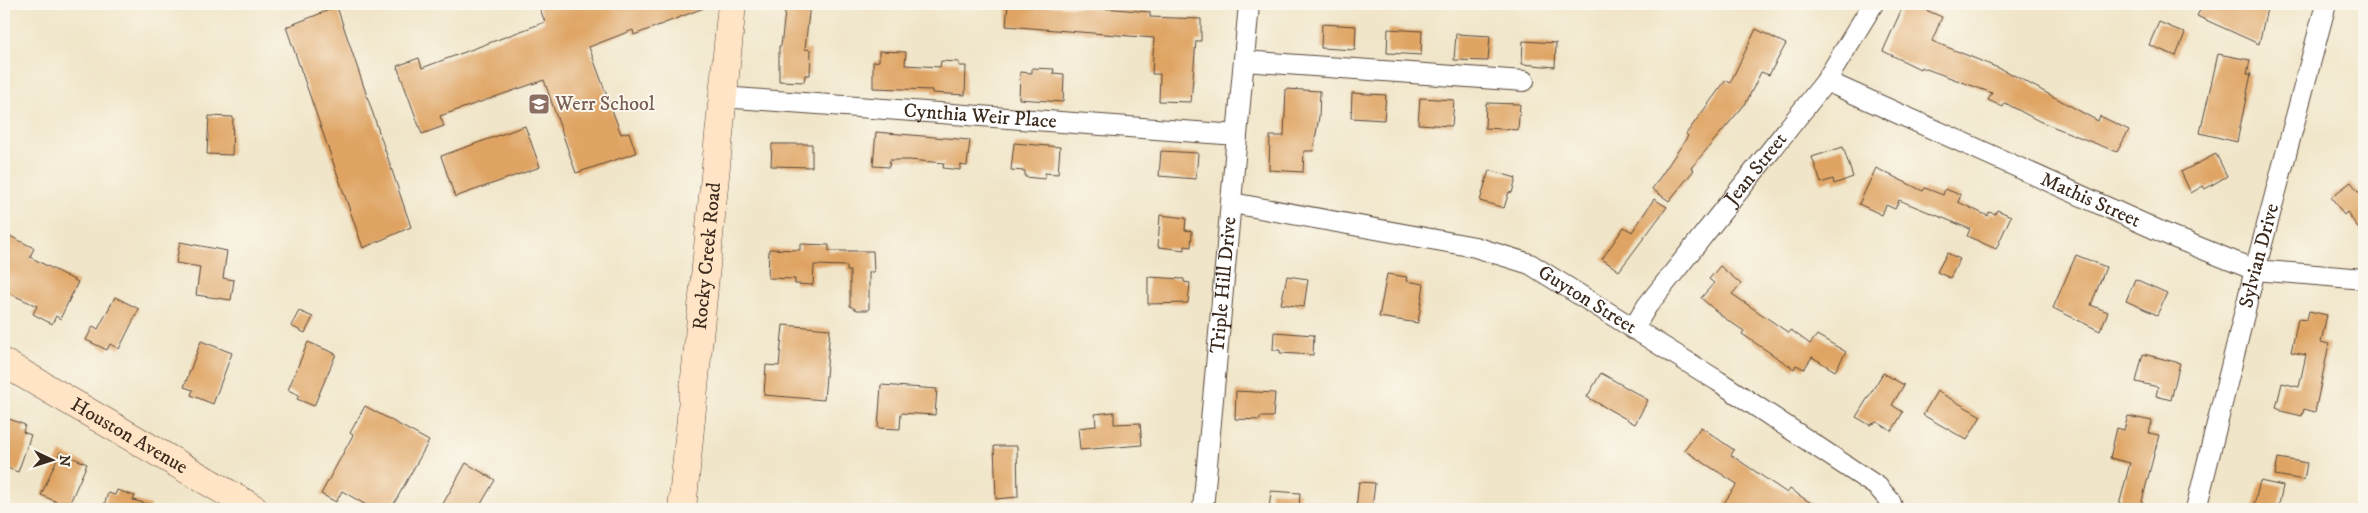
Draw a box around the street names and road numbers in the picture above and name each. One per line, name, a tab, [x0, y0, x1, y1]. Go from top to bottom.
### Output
street label: Cynthia Weir Place	[903, 98, 1058, 134]
street label: Jean Street	[1718, 127, 1793, 212]
street label: Mathis Street	[2037, 167, 2144, 233]
street label: Rocky Creek Road	[687, 181, 727, 331]
street label: Sylvian Drive	[2234, 201, 2285, 311]
street label: Triple Hill Drive	[1205, 216, 1242, 354]
street label: Guyton Street	[1533, 260, 1641, 340]
street label: Houston Avenue	[66, 392, 192, 480]

